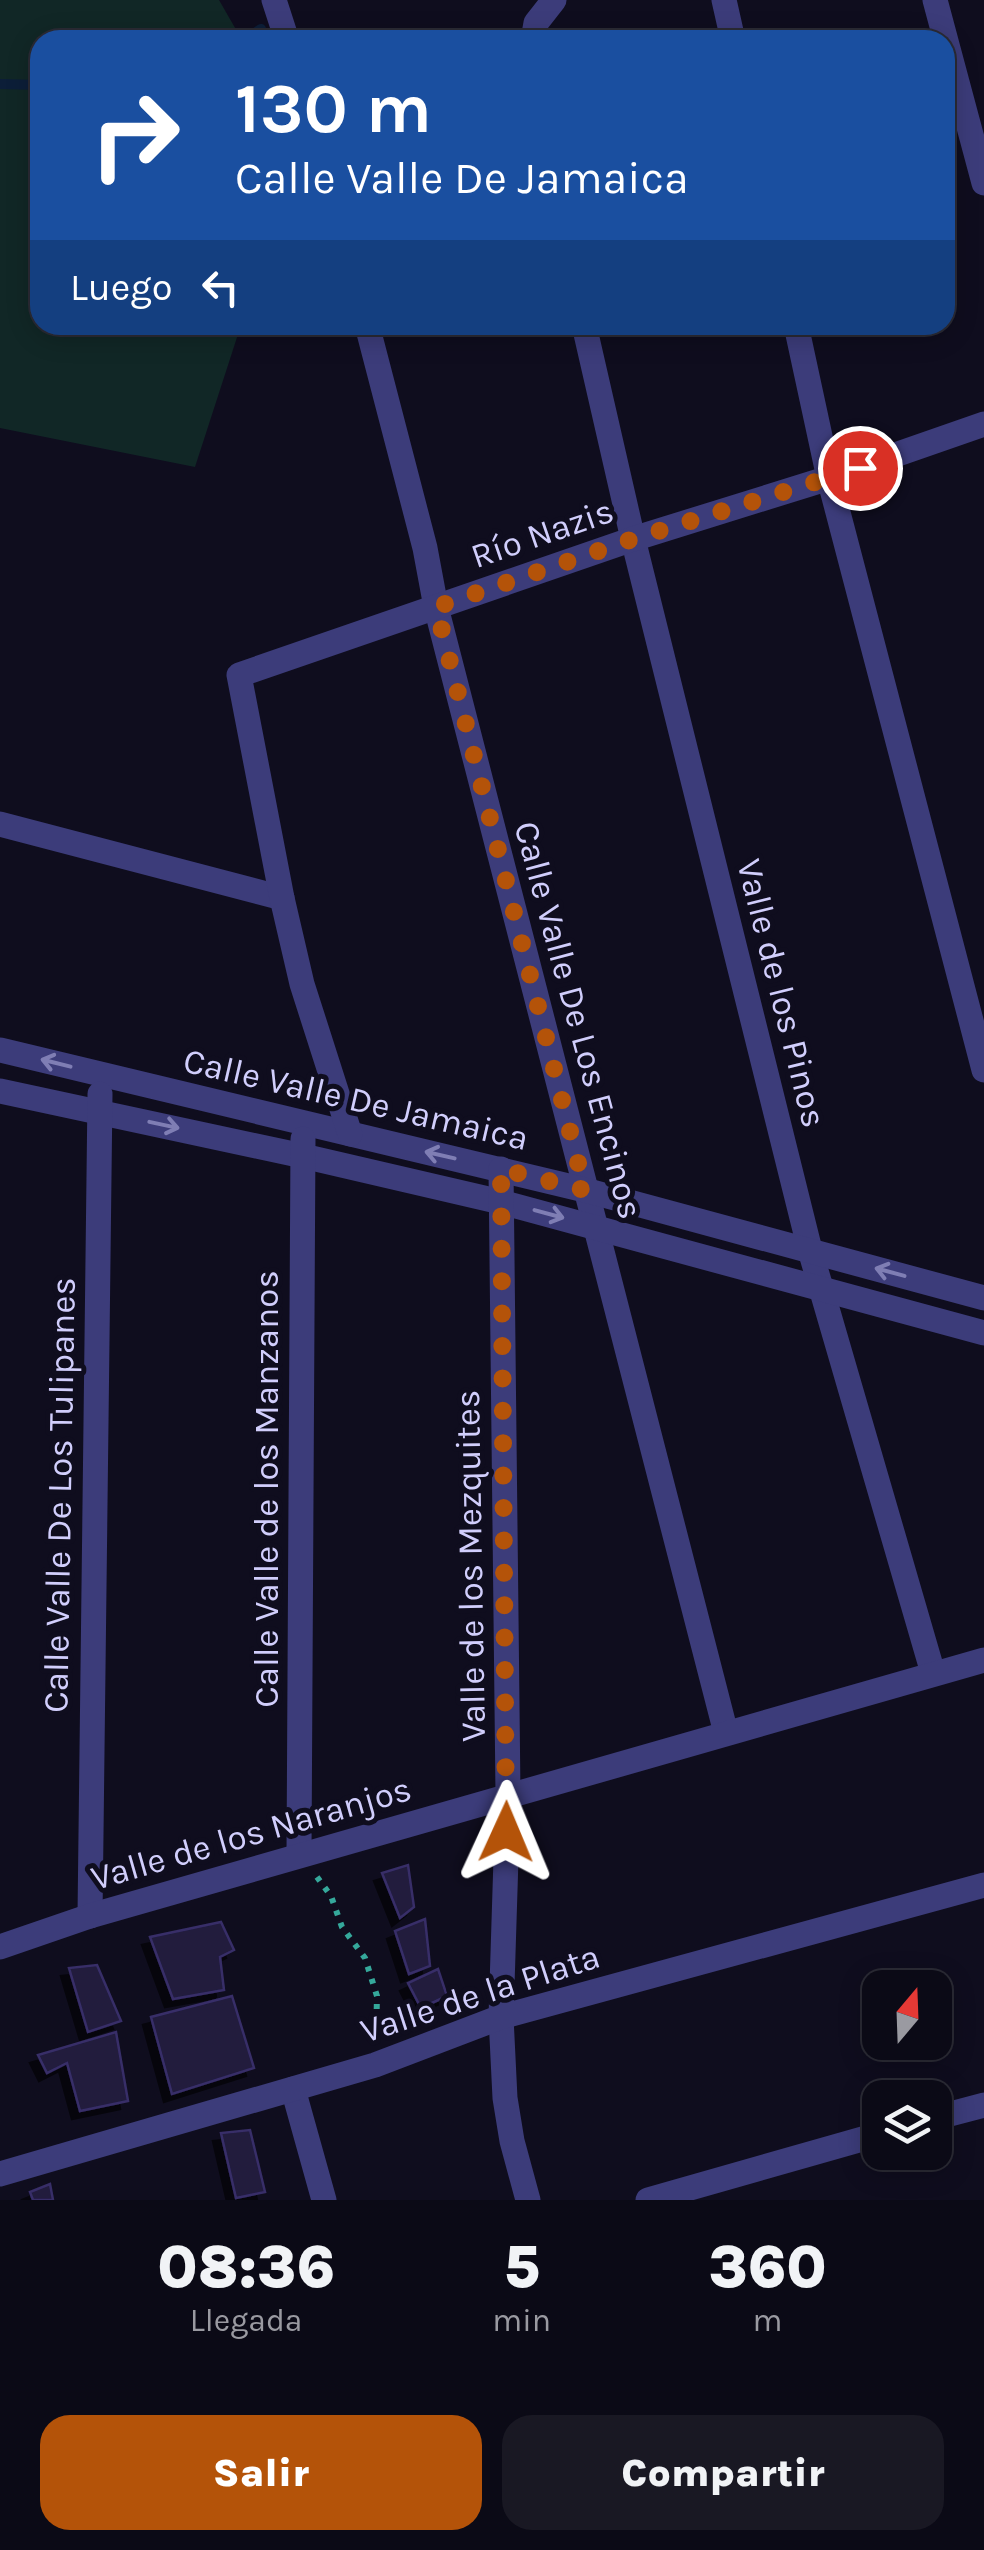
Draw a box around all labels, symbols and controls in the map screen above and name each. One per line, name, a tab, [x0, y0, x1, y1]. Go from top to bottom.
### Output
text: 130 m	[235, 68, 432, 150]
icon: right	[70, 70, 200, 200]
text: Calle Valle De Jamaica	[235, 152, 689, 204]
icon: left	[193, 260, 248, 315]
text: Luego	[70, 265, 173, 310]
pin	[818, 426, 903, 511]
icon: arrive	[833, 441, 888, 496]
street label: Río Nazis	[466, 490, 619, 577]
street label: Calle Valle De Los Encinos	[506, 817, 651, 1223]
street label: Valle de los Pinos	[728, 855, 835, 1131]
street label: Calle Valle De Jamaica	[179, 1040, 532, 1159]
one-way arrow	[41, 1053, 73, 1071]
one-way arrow	[147, 1117, 179, 1136]
one-way arrow	[425, 1145, 457, 1163]
one-way arrow	[533, 1206, 564, 1225]
one-way arrow	[875, 1262, 906, 1281]
street label: Calle Valle de los Manzanos	[246, 1270, 287, 1708]
street label: Calle Valle De Los Tulipanes	[35, 1277, 84, 1713]
street label: Valle de los Mezquites	[447, 1390, 494, 1742]
street label: Valle de los Naranjos	[86, 1768, 416, 1899]
position arrow	[454, 1780, 558, 1884]
street label: Valle de la Plata	[355, 1936, 605, 2051]
north arrow	[862, 1970, 952, 2060]
map controls	[862, 1970, 952, 2170]
button: layers	[862, 2080, 952, 2170]
text: 08:36	[157, 2232, 335, 2302]
text: 5	[504, 2232, 540, 2302]
text: 360	[708, 2232, 827, 2302]
text: Llegada	[190, 2302, 302, 2339]
text: min	[492, 2302, 551, 2339]
text: m	[753, 2302, 782, 2339]
button: Salir	[40, 2415, 482, 2530]
button: Compartir	[502, 2415, 944, 2530]

